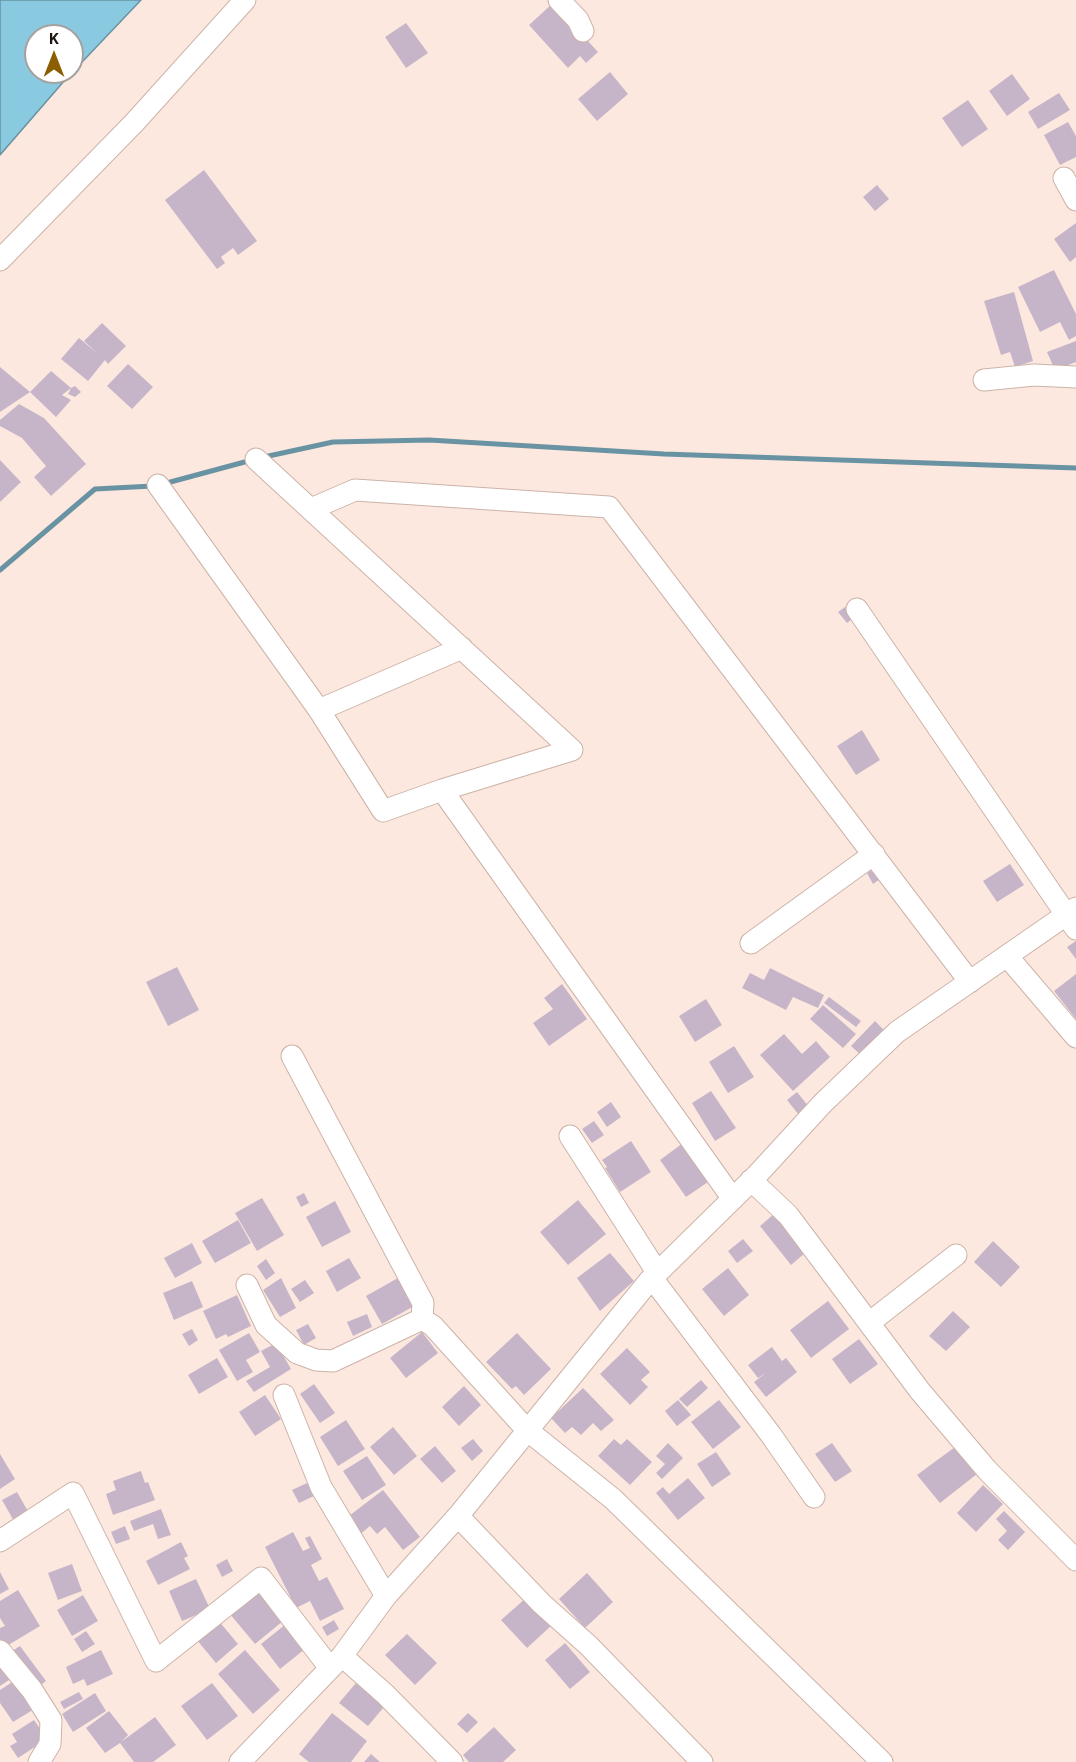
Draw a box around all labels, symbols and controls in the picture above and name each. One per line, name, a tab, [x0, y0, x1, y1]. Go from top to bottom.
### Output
north arrow	[24, 24, 84, 84]
text: K	[49, 28, 59, 47]

